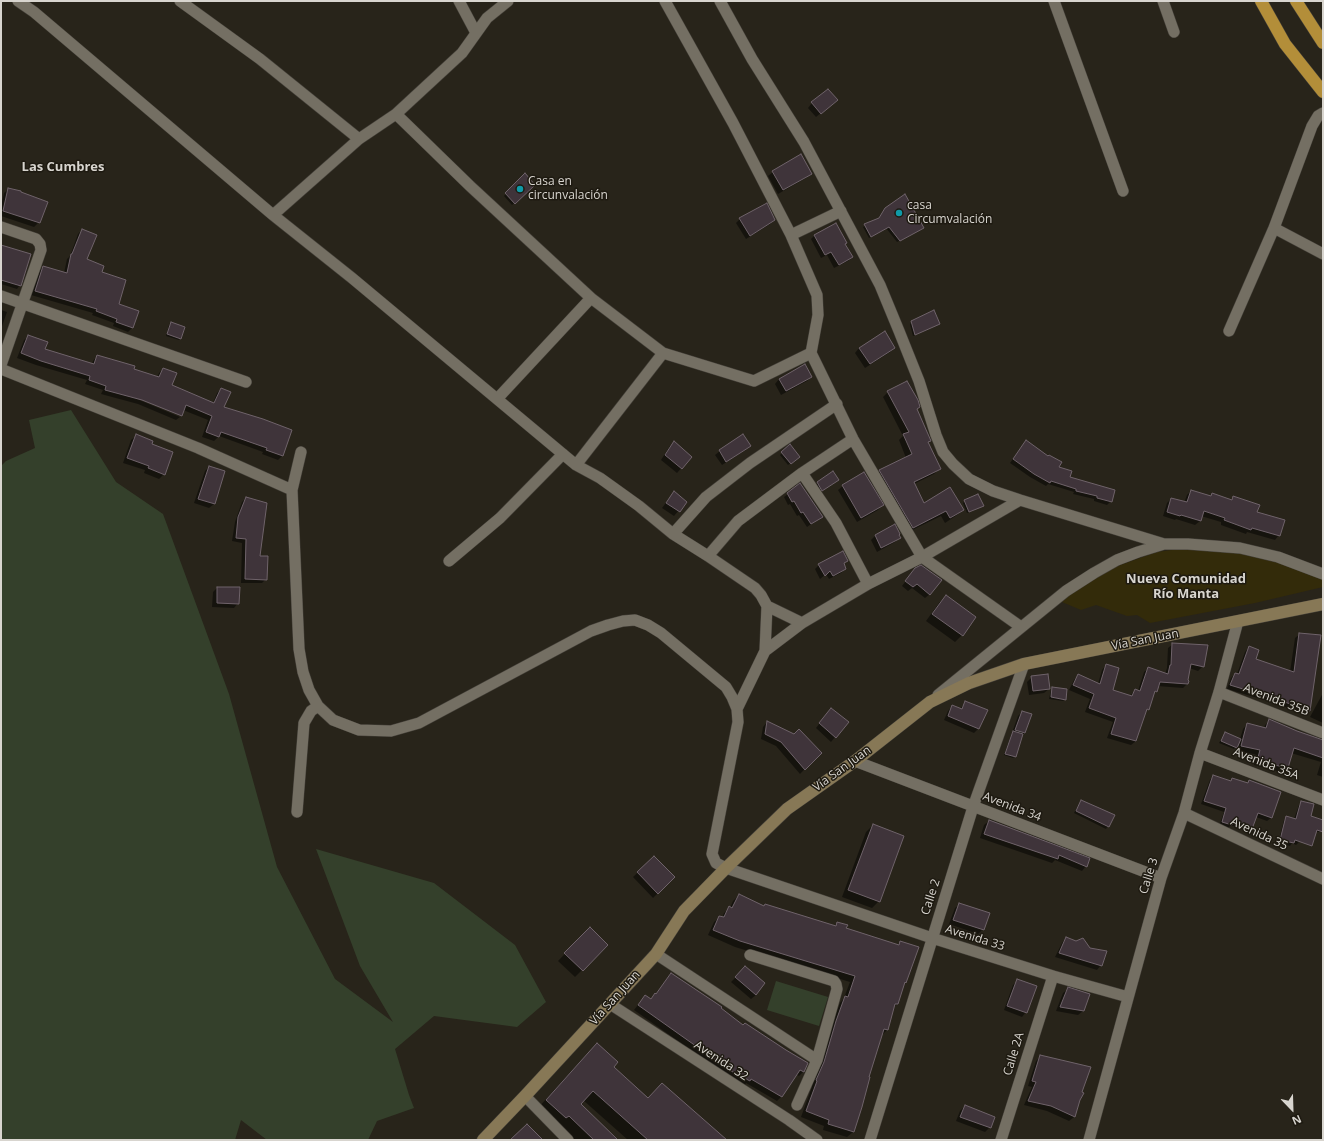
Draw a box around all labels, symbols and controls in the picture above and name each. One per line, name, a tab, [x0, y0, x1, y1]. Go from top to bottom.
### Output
district label: Las Cumbres	[22, 159, 104, 175]
place label: Casa en circunvalación	[528, 175, 608, 203]
marker: Casa en circunvalación	[515, 184, 525, 194]
place label: casa Circumvalación	[907, 199, 992, 227]
marker: casa Circumvalación	[894, 208, 904, 218]
district label: Nueva Comunidad Río Manta	[1126, 571, 1246, 602]
street label: Vía San Juan	[1110, 626, 1180, 654]
street label: Avenida 35B	[1241, 681, 1311, 719]
street label: Vía San Juan	[810, 743, 874, 795]
street label: Avenida 35A	[1231, 745, 1301, 783]
street label: Avenida 34	[981, 789, 1043, 825]
street label: Avenida 35	[1228, 814, 1290, 854]
street label: Calle 3	[1137, 856, 1161, 896]
street label: Calle 2	[918, 877, 944, 917]
street label: Avenida 33	[943, 922, 1007, 954]
street label: Vía San Juan	[587, 968, 643, 1028]
street label: Calle 2A	[1001, 1031, 1027, 1077]
street label: Avenida 32	[691, 1038, 751, 1084]
north arrow	[1272, 1089, 1312, 1129]
text: N	[1290, 1112, 1304, 1129]

